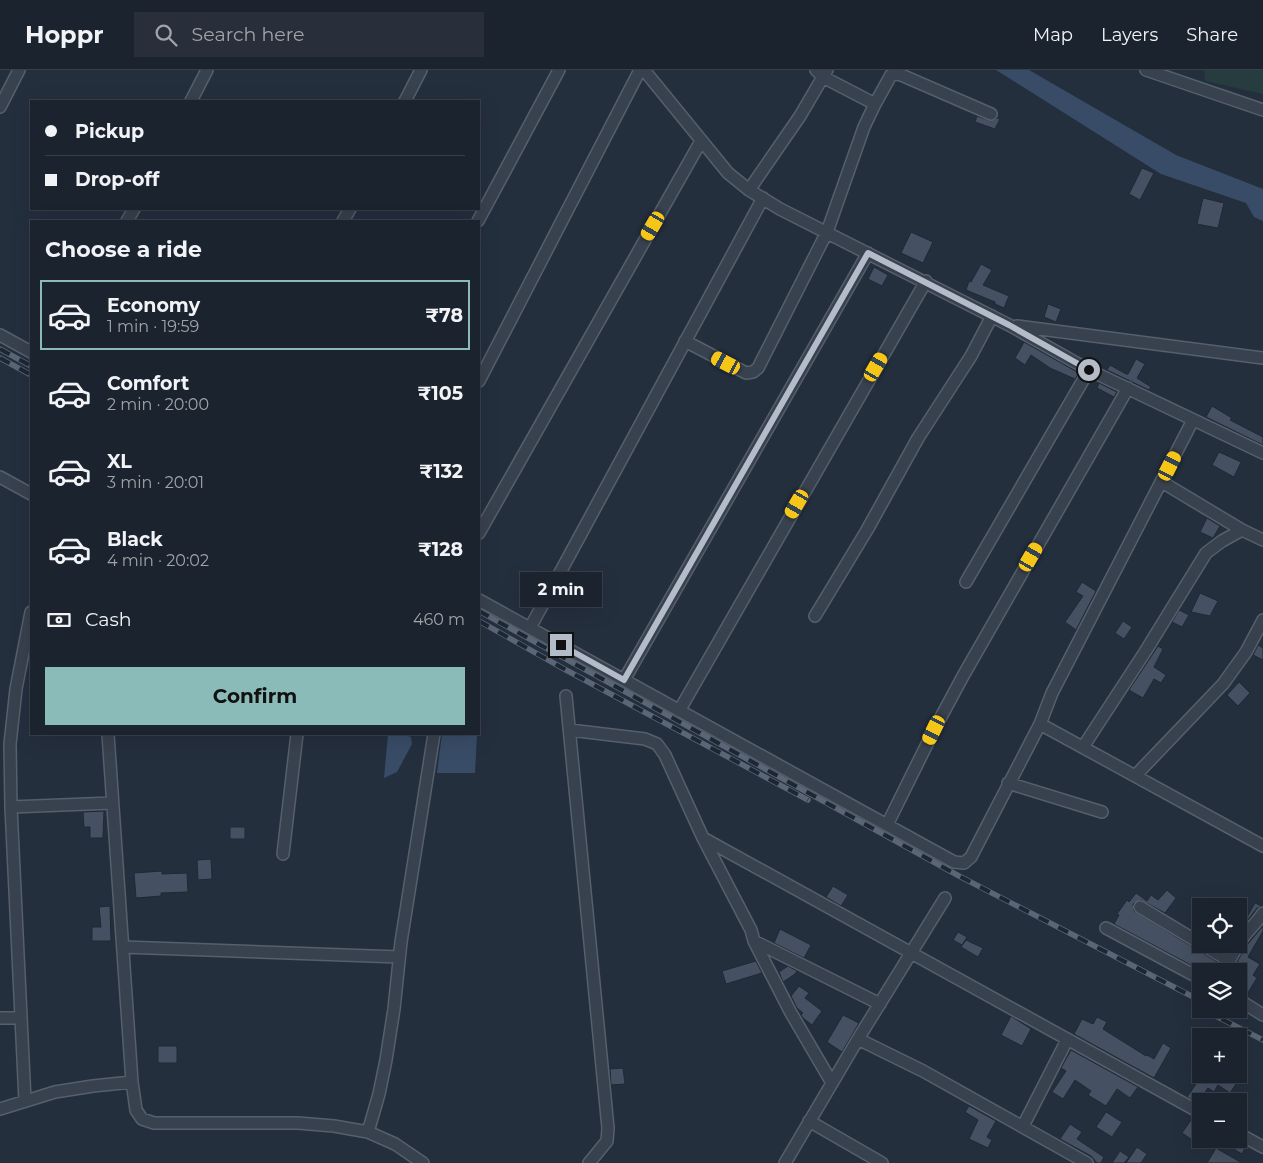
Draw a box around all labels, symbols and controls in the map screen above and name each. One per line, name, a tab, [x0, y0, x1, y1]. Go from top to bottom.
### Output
search box	[134, 12, 484, 57]
text: Hoppr	[25, 20, 104, 49]
icon: search	[152, 21, 180, 49]
text: Search here	[192, 23, 305, 46]
text: Map	[1033, 24, 1073, 46]
text: Layers	[1101, 24, 1158, 46]
text: Share	[1186, 24, 1238, 46]
text: Pickup	[75, 120, 144, 143]
text: Drop-off	[75, 168, 159, 191]
car	[639, 209, 666, 243]
text: Choose a ride	[45, 236, 202, 263]
icon: car	[47, 293, 92, 338]
text: Economy	[107, 294, 200, 317]
text: ₹78	[425, 304, 463, 327]
text: 1 min · 19:59	[107, 317, 199, 336]
car	[709, 349, 742, 377]
car	[862, 350, 889, 384]
route start	[1078, 359, 1100, 381]
icon: car	[47, 371, 92, 416]
text: Comfort	[107, 372, 189, 395]
text: ₹105	[417, 382, 463, 405]
text: 2 min · 20:00	[107, 395, 209, 414]
icon: car	[47, 449, 92, 494]
car	[1156, 449, 1183, 483]
text: XL	[107, 450, 132, 473]
text: ₹132	[419, 460, 463, 483]
text: 3 min · 20:01	[107, 473, 204, 492]
car	[783, 487, 810, 521]
icon: car	[47, 527, 92, 572]
text: Black	[107, 528, 163, 551]
text: ₹128	[418, 538, 463, 561]
car	[1017, 540, 1044, 574]
text: 4 min · 20:02	[107, 551, 209, 570]
callout: 2 min	[520, 572, 602, 608]
text: 2 min	[538, 580, 584, 599]
icon: cash	[45, 606, 73, 634]
text: Cash	[85, 608, 132, 631]
text: 460 m	[413, 610, 465, 629]
route end	[550, 634, 572, 656]
button: Confirm	[45, 667, 465, 725]
car	[920, 713, 947, 747]
map controls	[1192, 898, 1247, 1148]
button: locate	[1192, 898, 1247, 953]
button: layers	[1192, 963, 1247, 1018]
button: +	[1192, 1028, 1247, 1083]
button: −	[1192, 1093, 1247, 1148]

